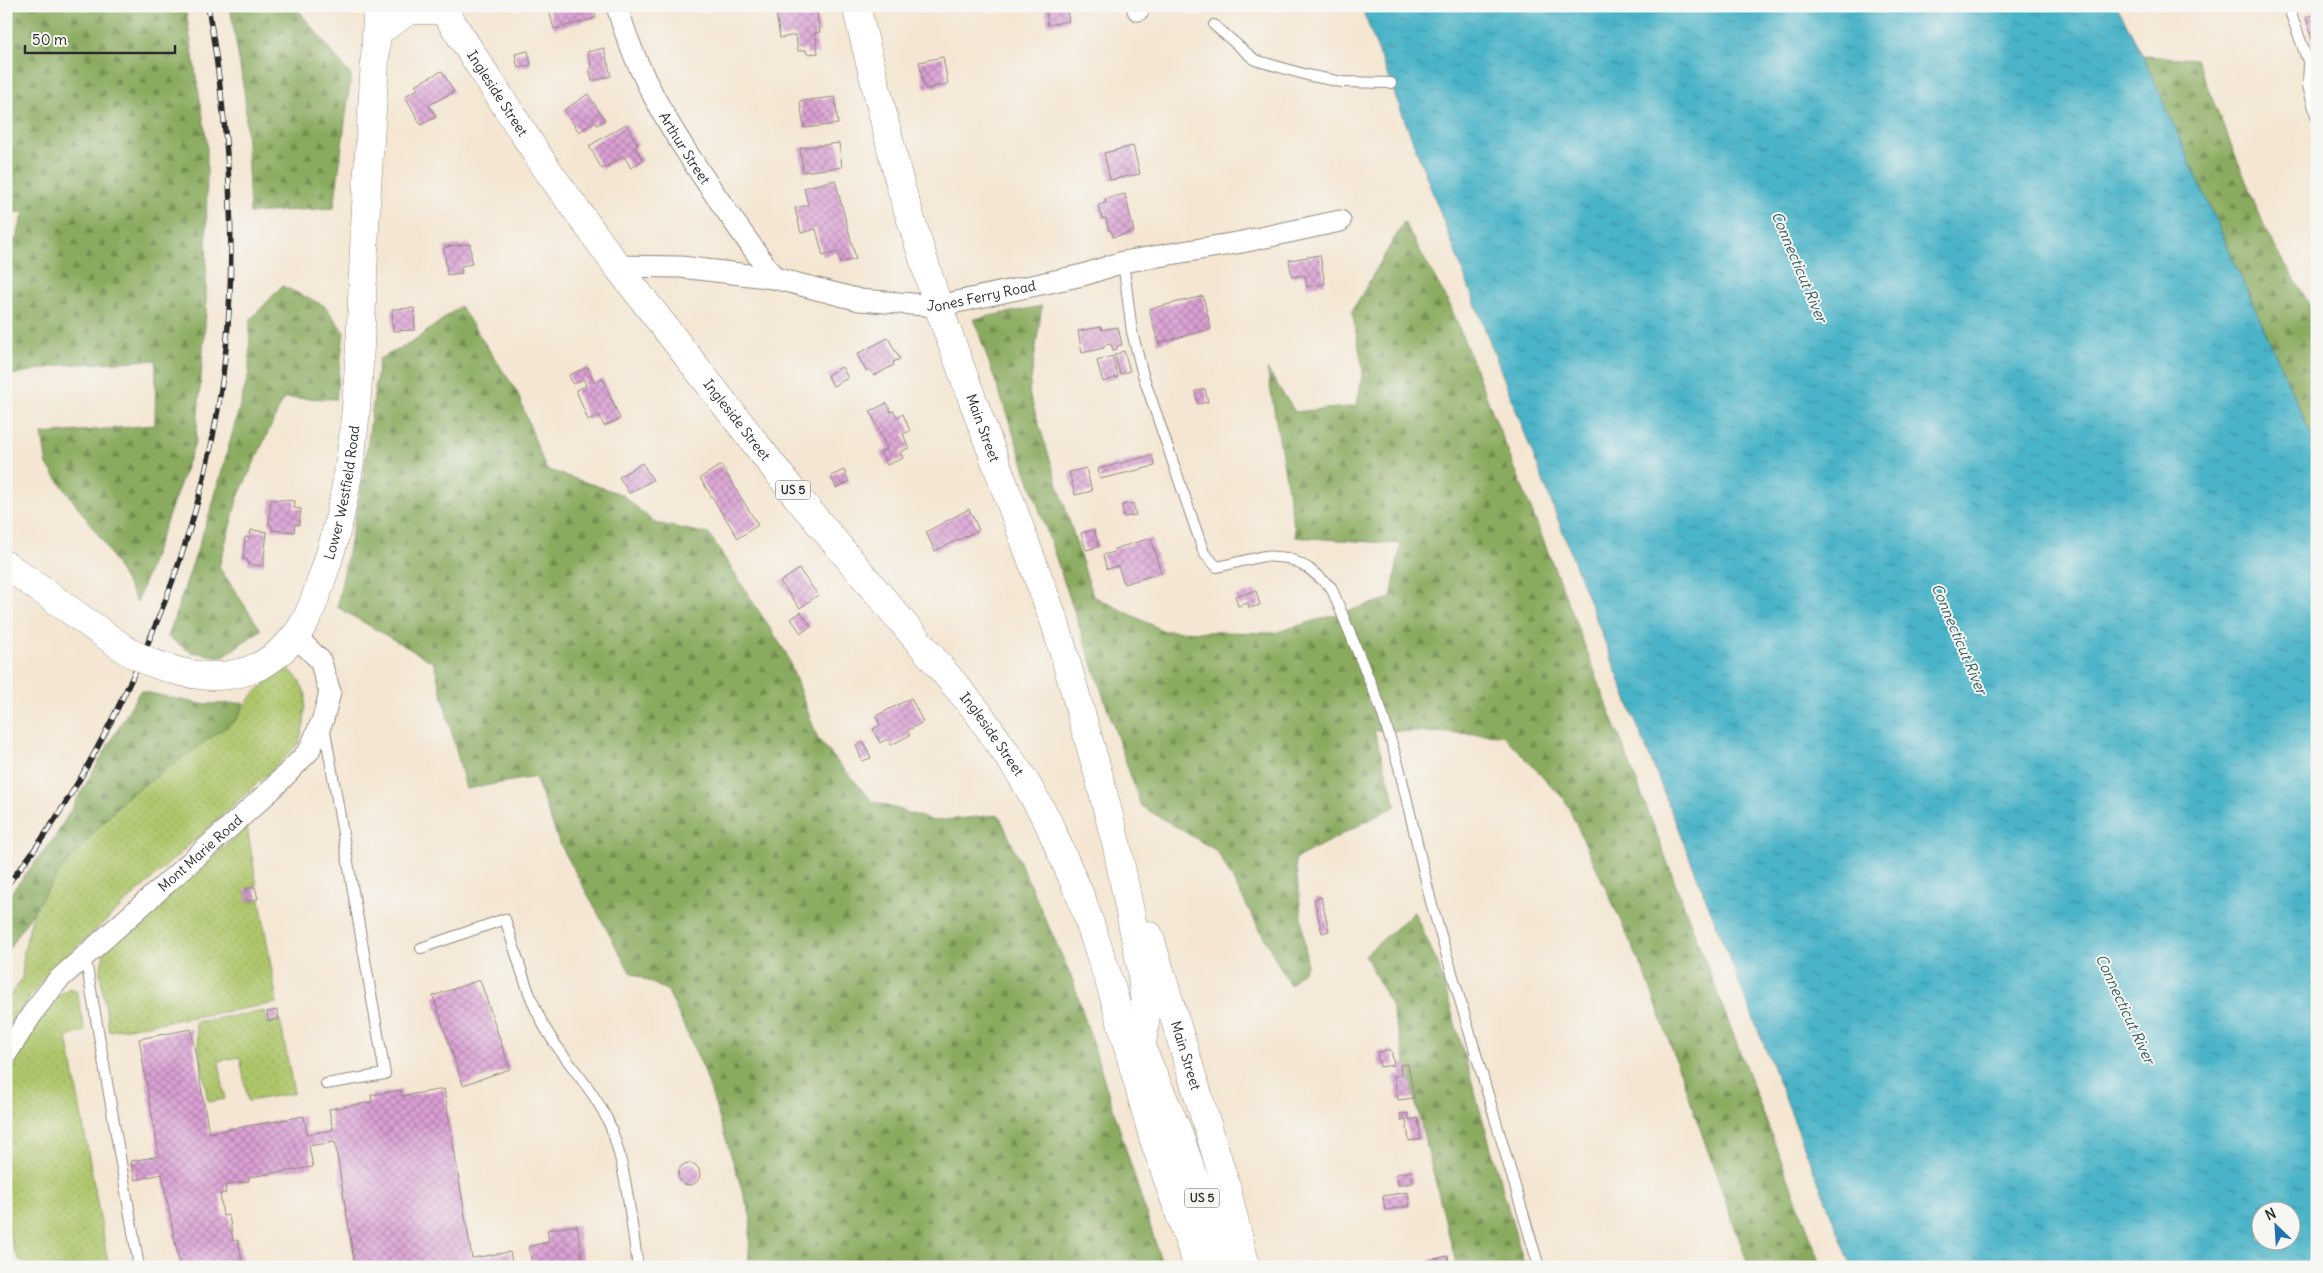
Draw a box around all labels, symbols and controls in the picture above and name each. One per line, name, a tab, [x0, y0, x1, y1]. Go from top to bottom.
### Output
scale bar	[25, 22, 175, 54]
text: 50 m	[32, 30, 67, 49]
street label: Ingleside Street	[463, 47, 532, 140]
street label: Arthur Street	[655, 109, 714, 188]
water label: Connecticut River	[1767, 208, 1832, 327]
street label: Jones Ferry Road	[926, 276, 1037, 316]
street label: Ingleside Street	[699, 375, 774, 464]
street label: Main Street	[962, 391, 1004, 465]
street label: Lower Westfield Road	[320, 424, 363, 562]
road number: US 5	[776, 480, 810, 500]
water label: Connecticut River	[1927, 580, 1992, 699]
street label: Ingleside Street	[956, 688, 1028, 780]
street label: Mont Marie Road	[154, 811, 246, 896]
water label: Connecticut River	[2092, 951, 2160, 1068]
street label: Main Street	[1167, 1019, 1205, 1092]
road number: US 5	[1184, 1188, 1220, 1208]
north arrow	[2250, 1200, 2300, 1250]
text: N	[2262, 1204, 2279, 1224]

